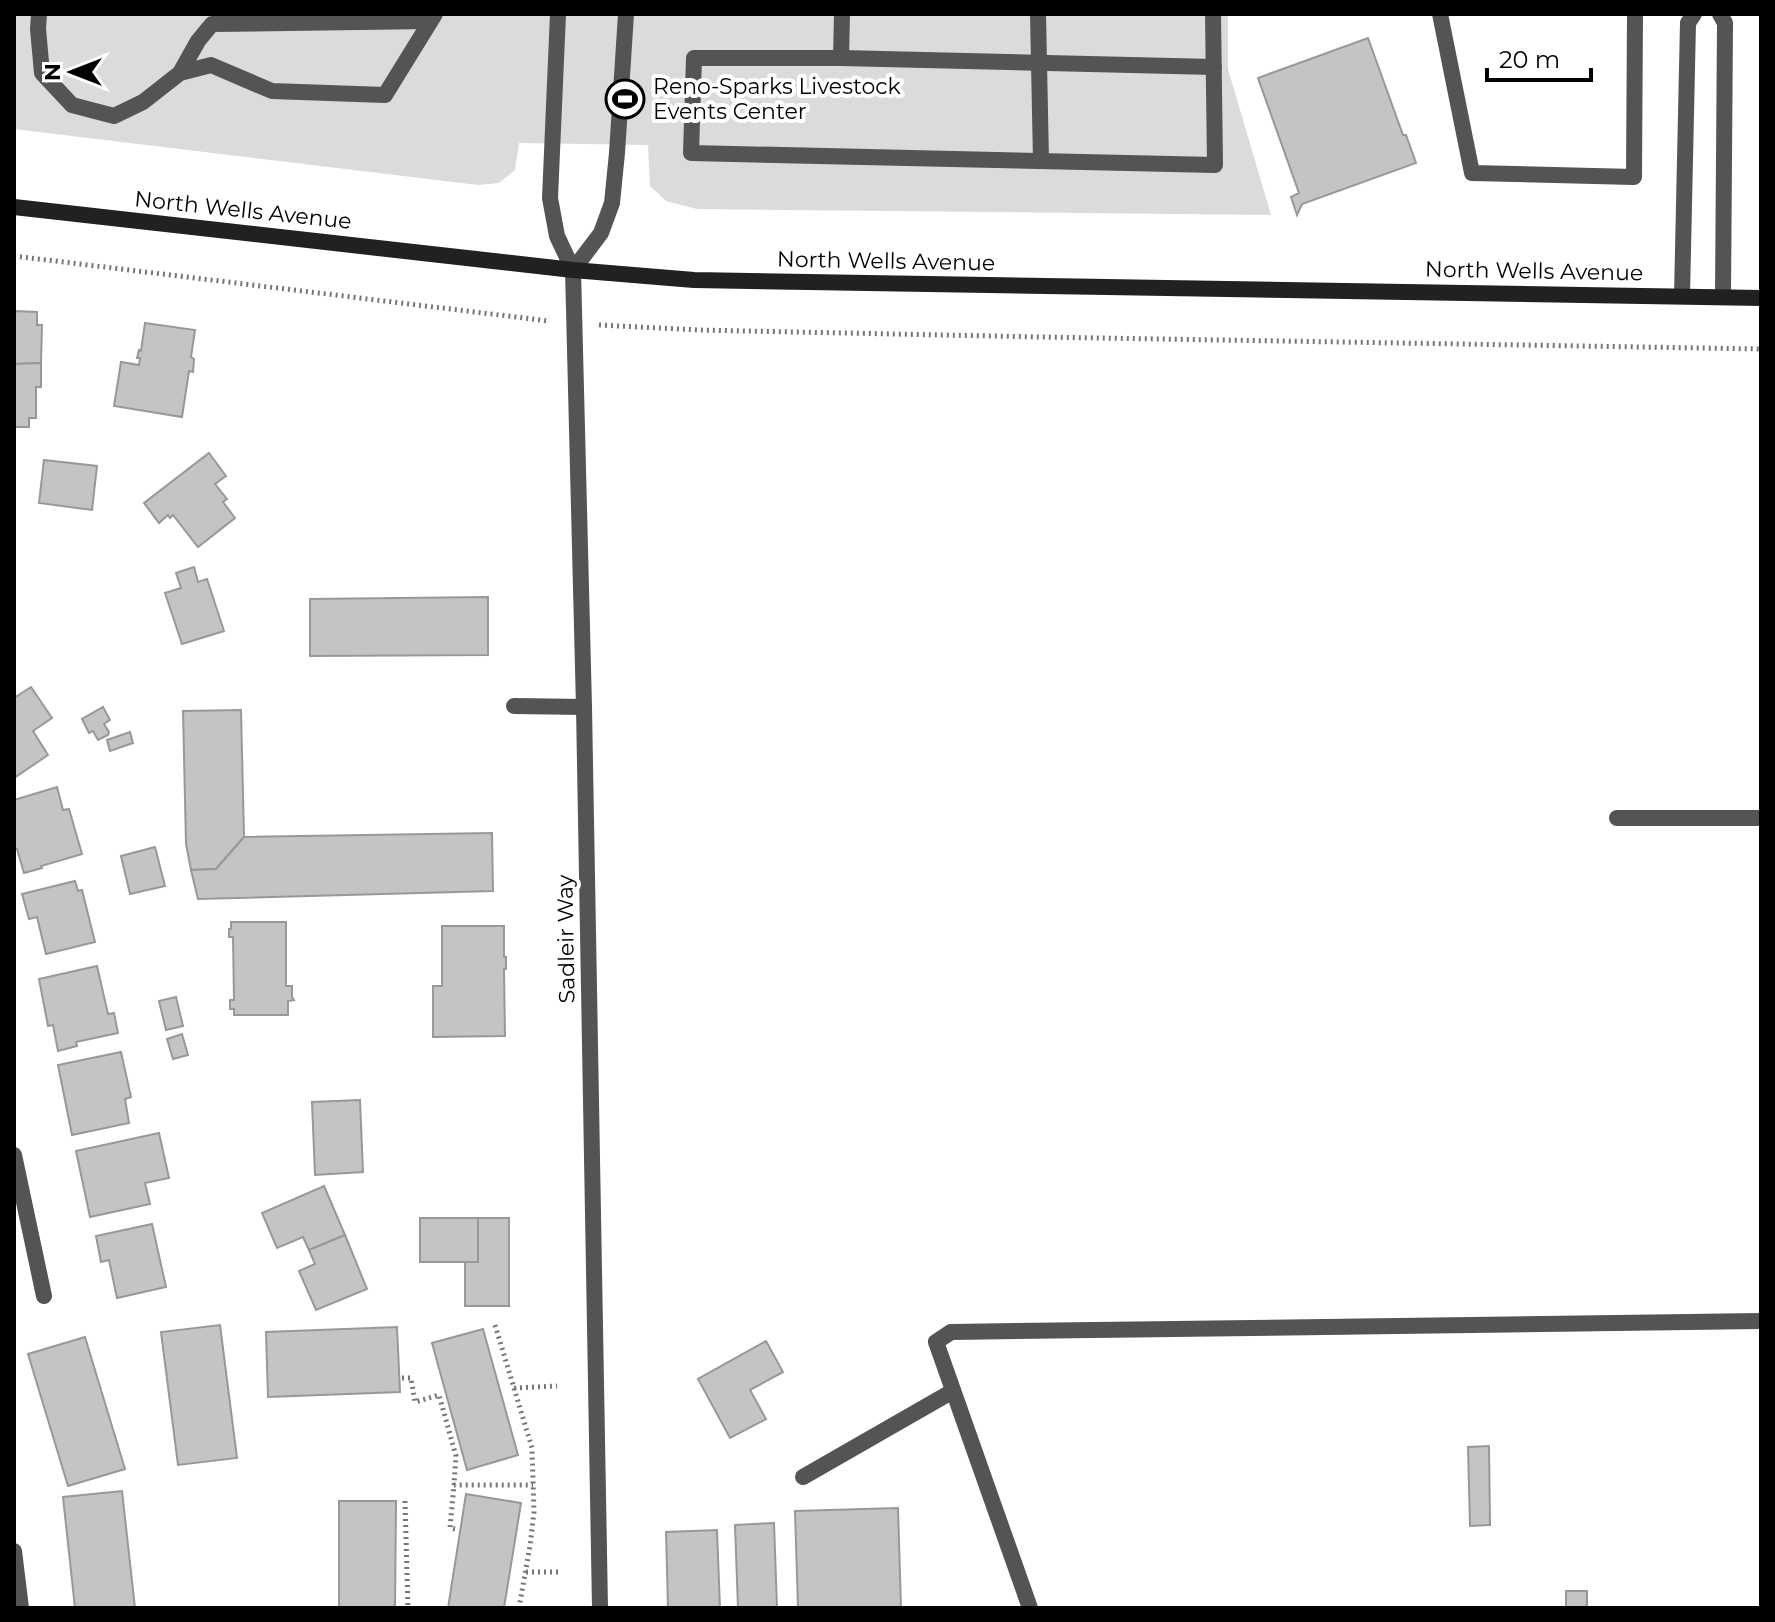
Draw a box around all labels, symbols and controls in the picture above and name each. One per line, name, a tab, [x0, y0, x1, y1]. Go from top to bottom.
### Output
north arrow	[32, 32, 112, 112]
scale bar	[1487, 32, 1591, 82]
text: 20 m	[1499, 45, 1560, 74]
text: N	[39, 63, 66, 81]
place label: Reno-Sparks Livestock Events Center	[653, 73, 901, 125]
sports icon: Reno-Sparks Livestock Events Center	[604, 78, 646, 120]
street label: North Wells Avenue	[133, 185, 353, 235]
street label: North Wells Avenue	[777, 246, 995, 276]
street label: North Wells Avenue	[1425, 256, 1643, 286]
street label: Sadleir Way	[551, 874, 581, 1004]

